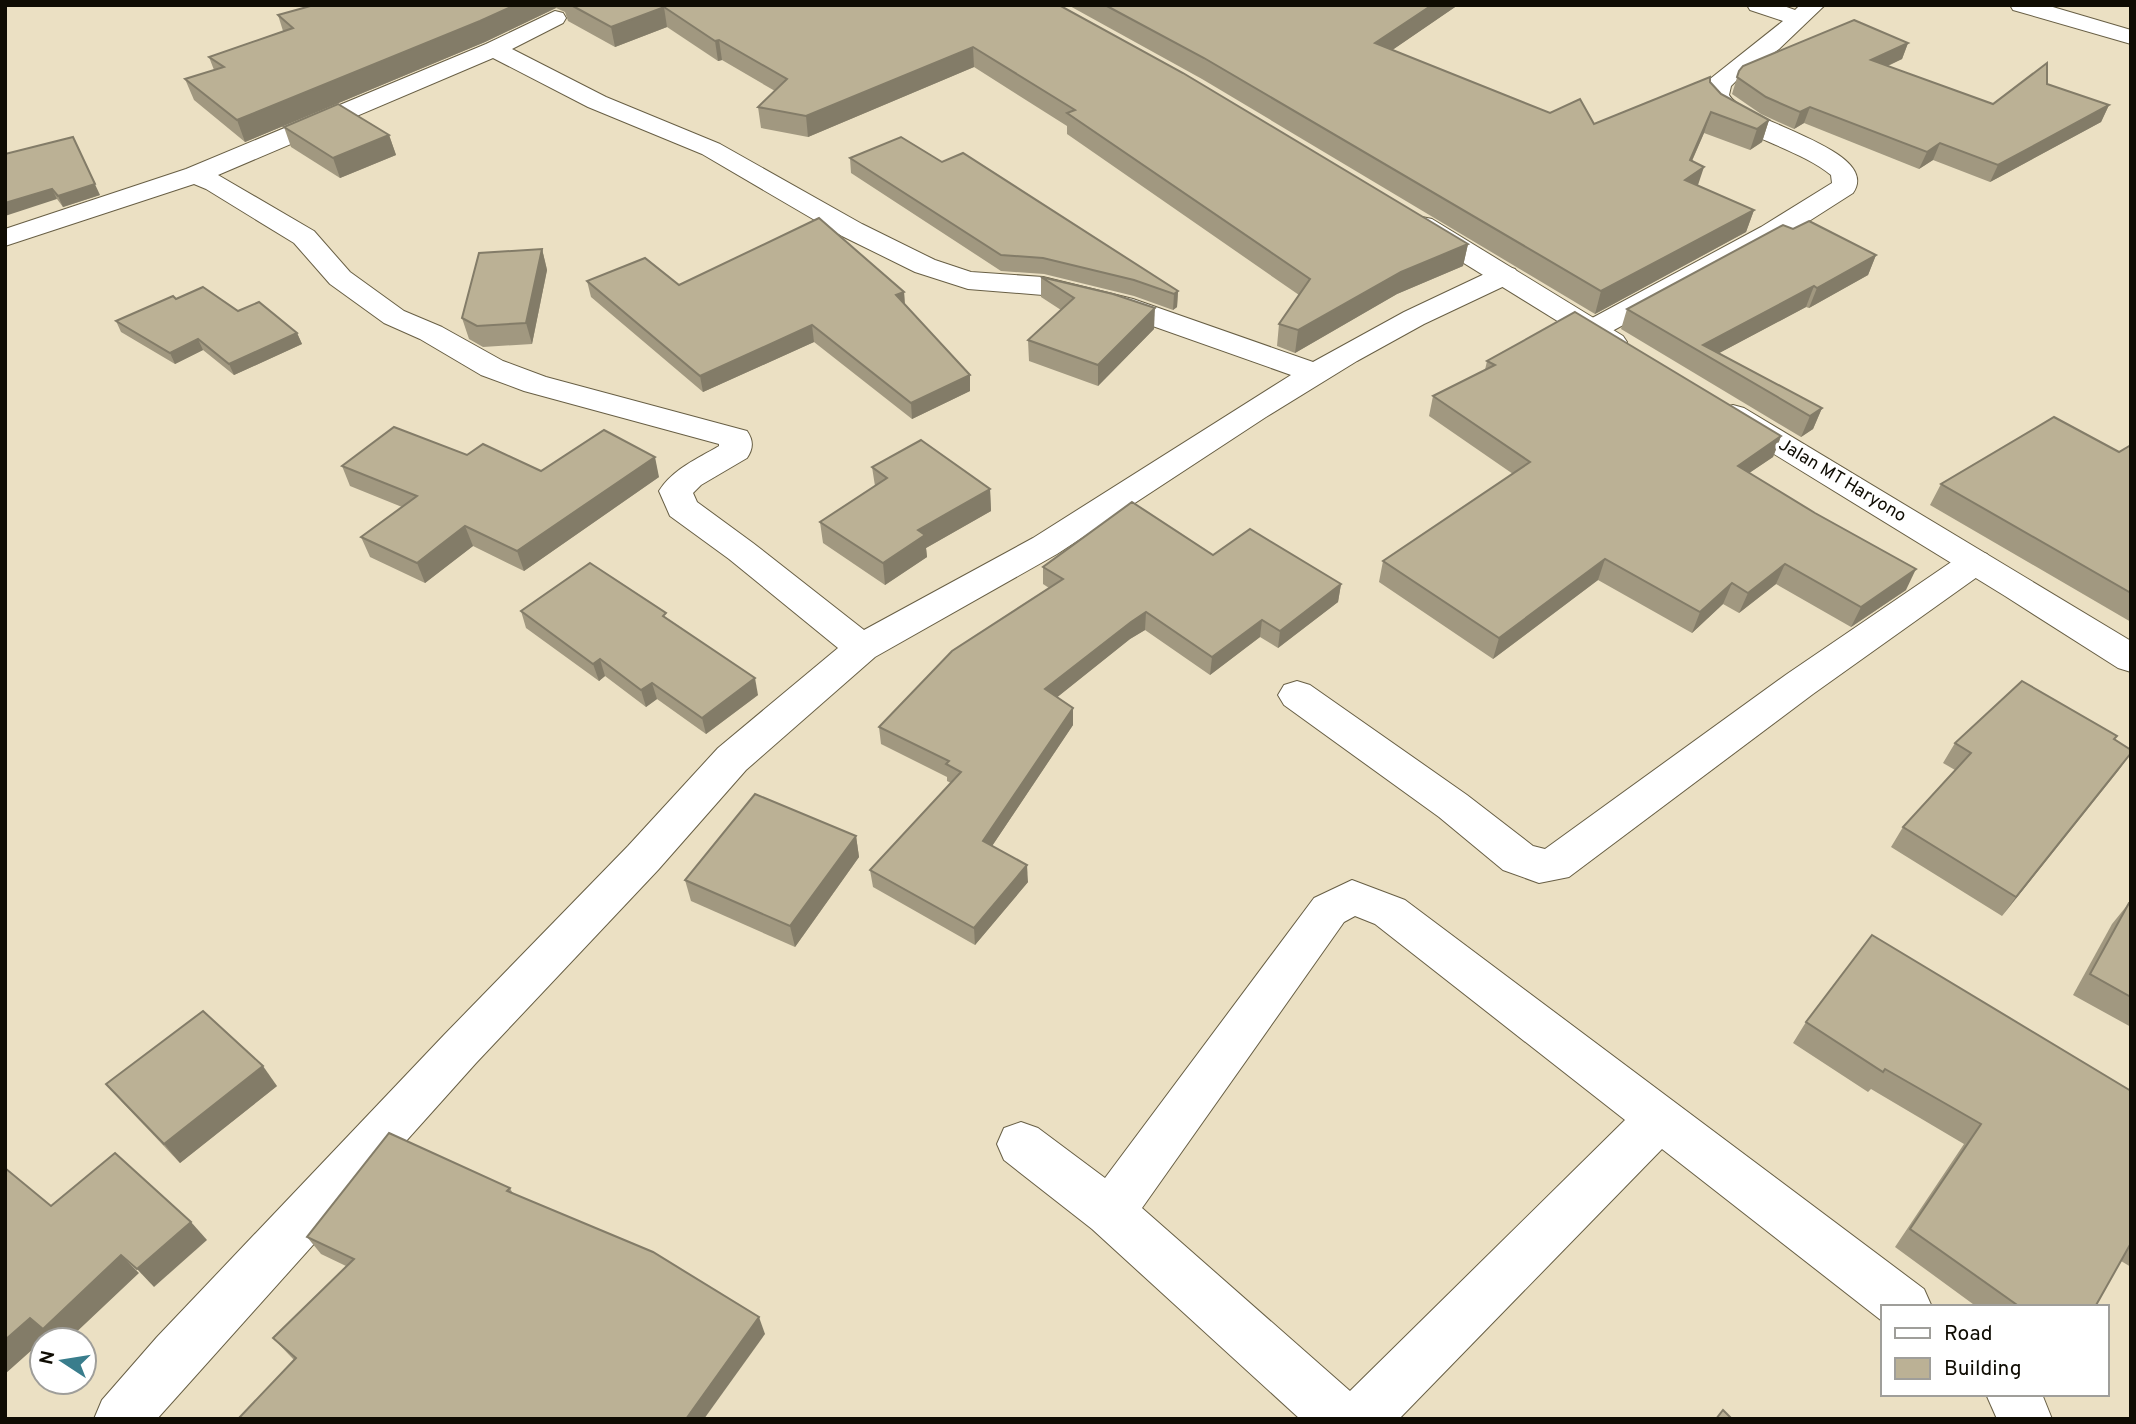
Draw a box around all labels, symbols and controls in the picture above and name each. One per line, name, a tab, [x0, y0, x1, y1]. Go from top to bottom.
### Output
street label: Jalan MT Haryono	[1774, 434, 1910, 528]
legend	[1881, 1305, 2108, 1396]
text: Road	[1944, 1321, 1993, 1348]
north arrow	[28, 1326, 98, 1396]
text: N	[35, 1349, 61, 1367]
text: Building	[1944, 1356, 2022, 1383]

